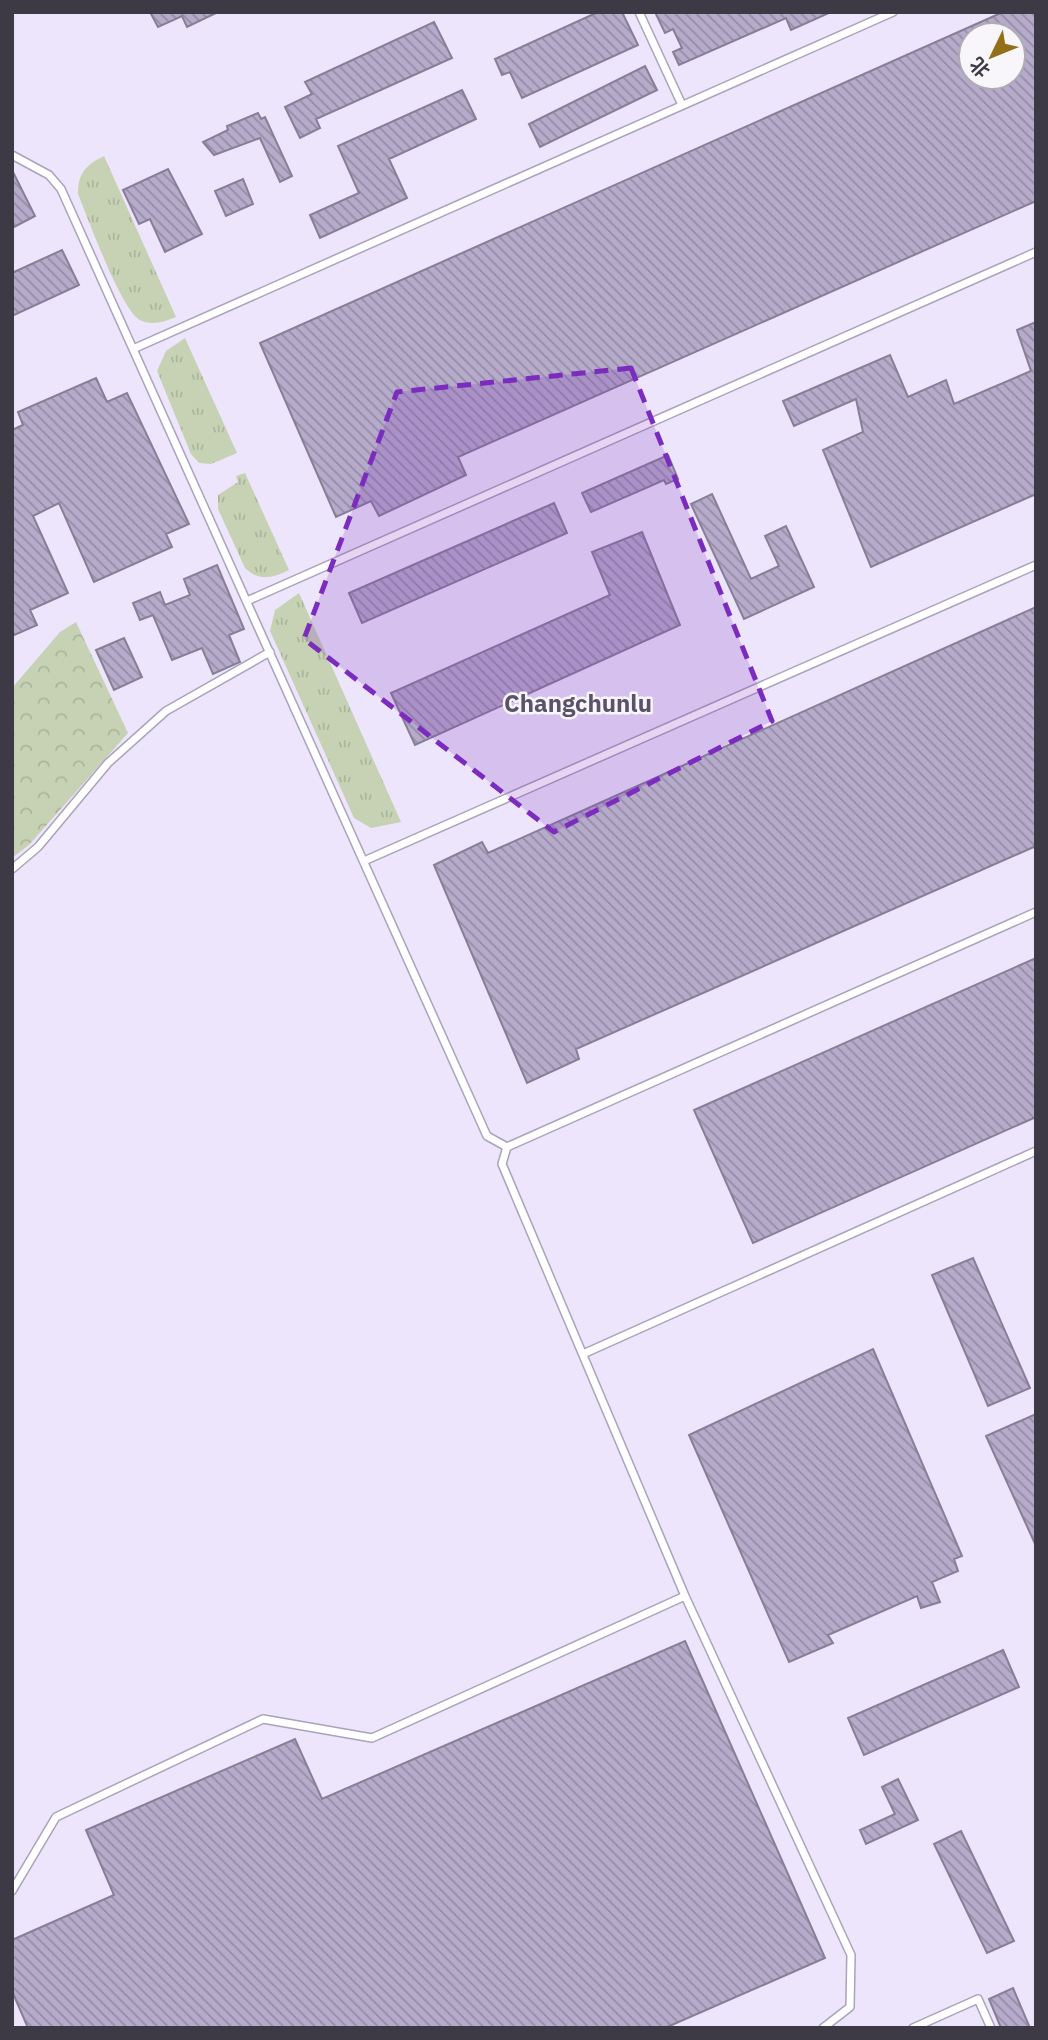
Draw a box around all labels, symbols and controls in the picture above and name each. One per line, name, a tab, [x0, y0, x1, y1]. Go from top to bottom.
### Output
north arrow	[957, 21, 1027, 91]
text: 北	[964, 52, 995, 83]
district label: Changchunlu	[504, 687, 652, 719]

